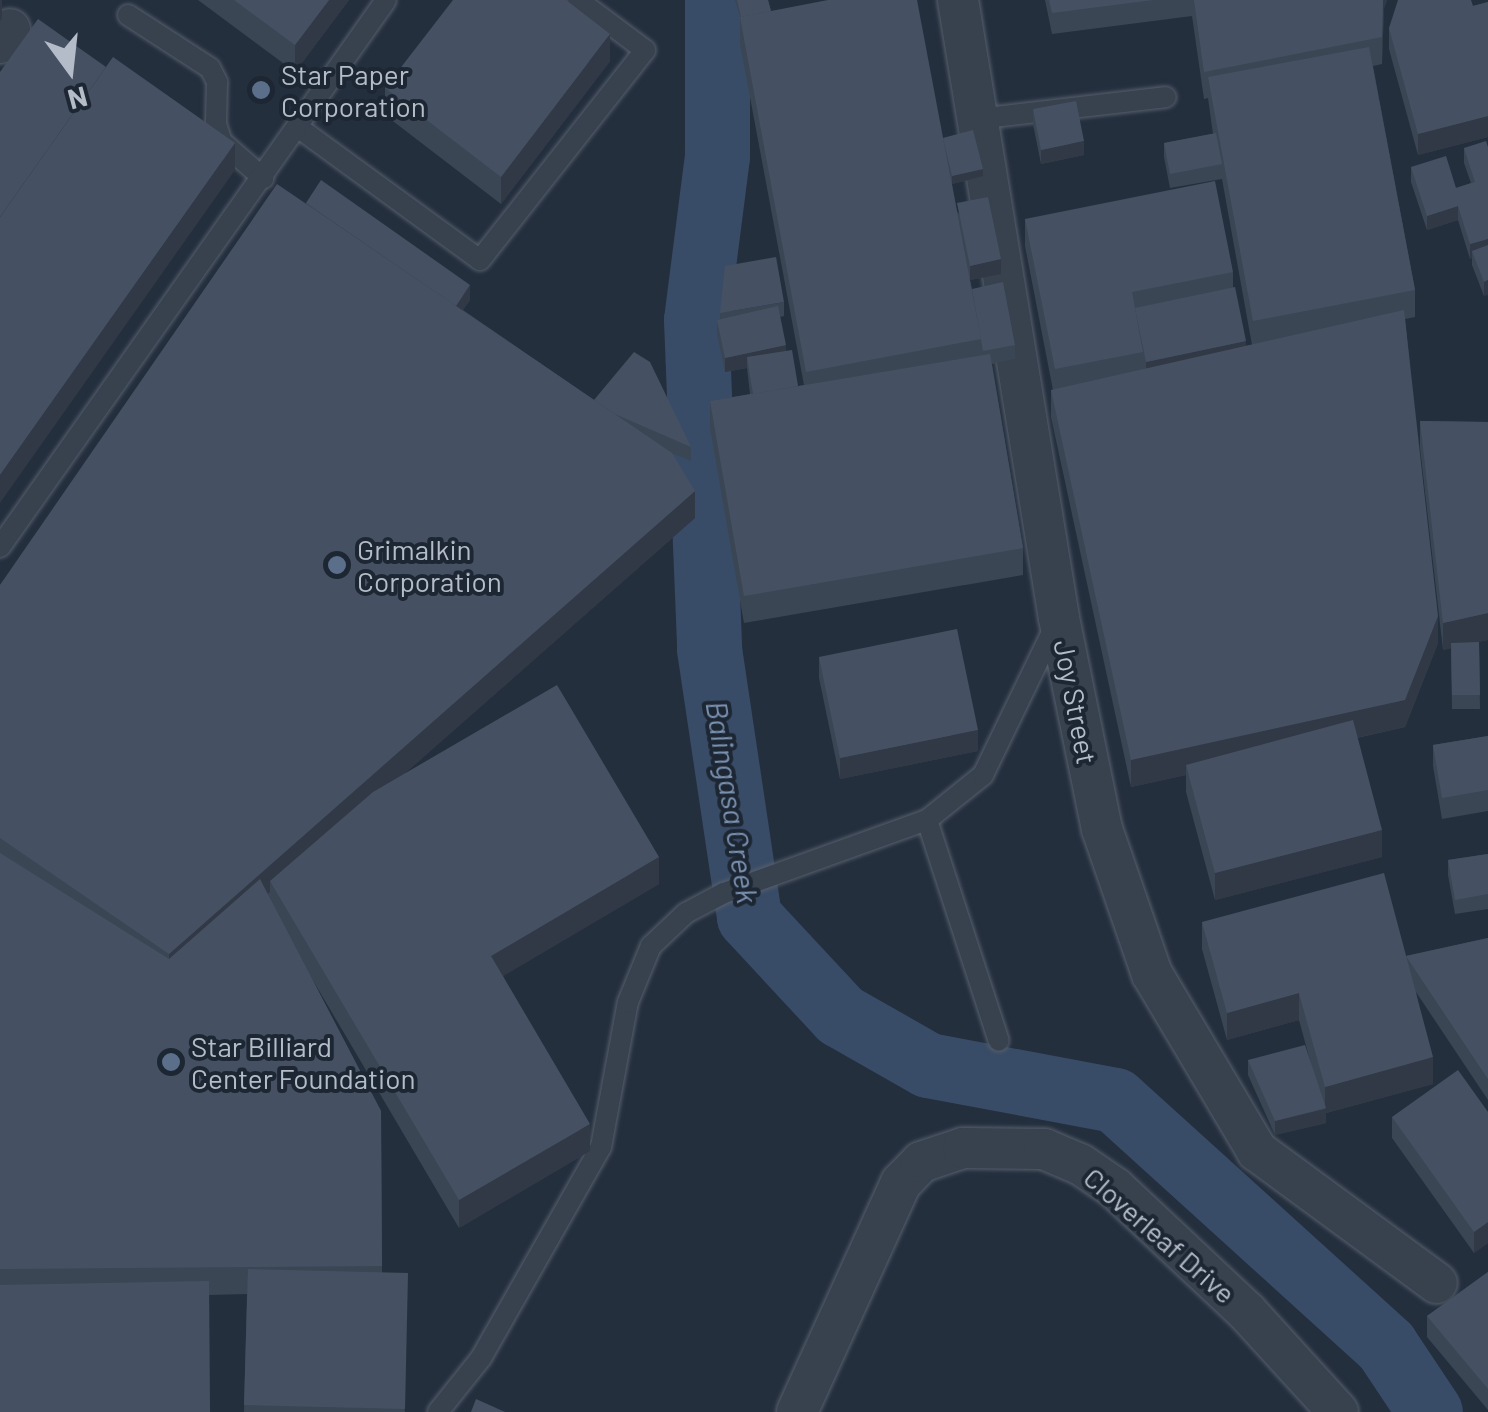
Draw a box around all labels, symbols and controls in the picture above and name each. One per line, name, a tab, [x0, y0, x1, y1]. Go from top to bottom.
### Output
north arrow	[20, 20, 120, 120]
place label: Star Paper Corporation	[281, 57, 426, 123]
marker: Star Paper Corporation	[250, 79, 272, 101]
text: N	[64, 80, 91, 118]
place label: Grimalkin Corporation	[357, 532, 502, 598]
marker: Grimalkin Corporation	[326, 554, 348, 576]
street label: Joy Street	[1048, 637, 1104, 767]
water label: Balingasa Creek	[699, 698, 767, 906]
place label: Star Billiard Center Foundation	[191, 1029, 416, 1095]
marker: Star Billiard Center Foundation	[160, 1051, 182, 1073]
street label: Cloverleaf Drive	[1077, 1160, 1243, 1310]

